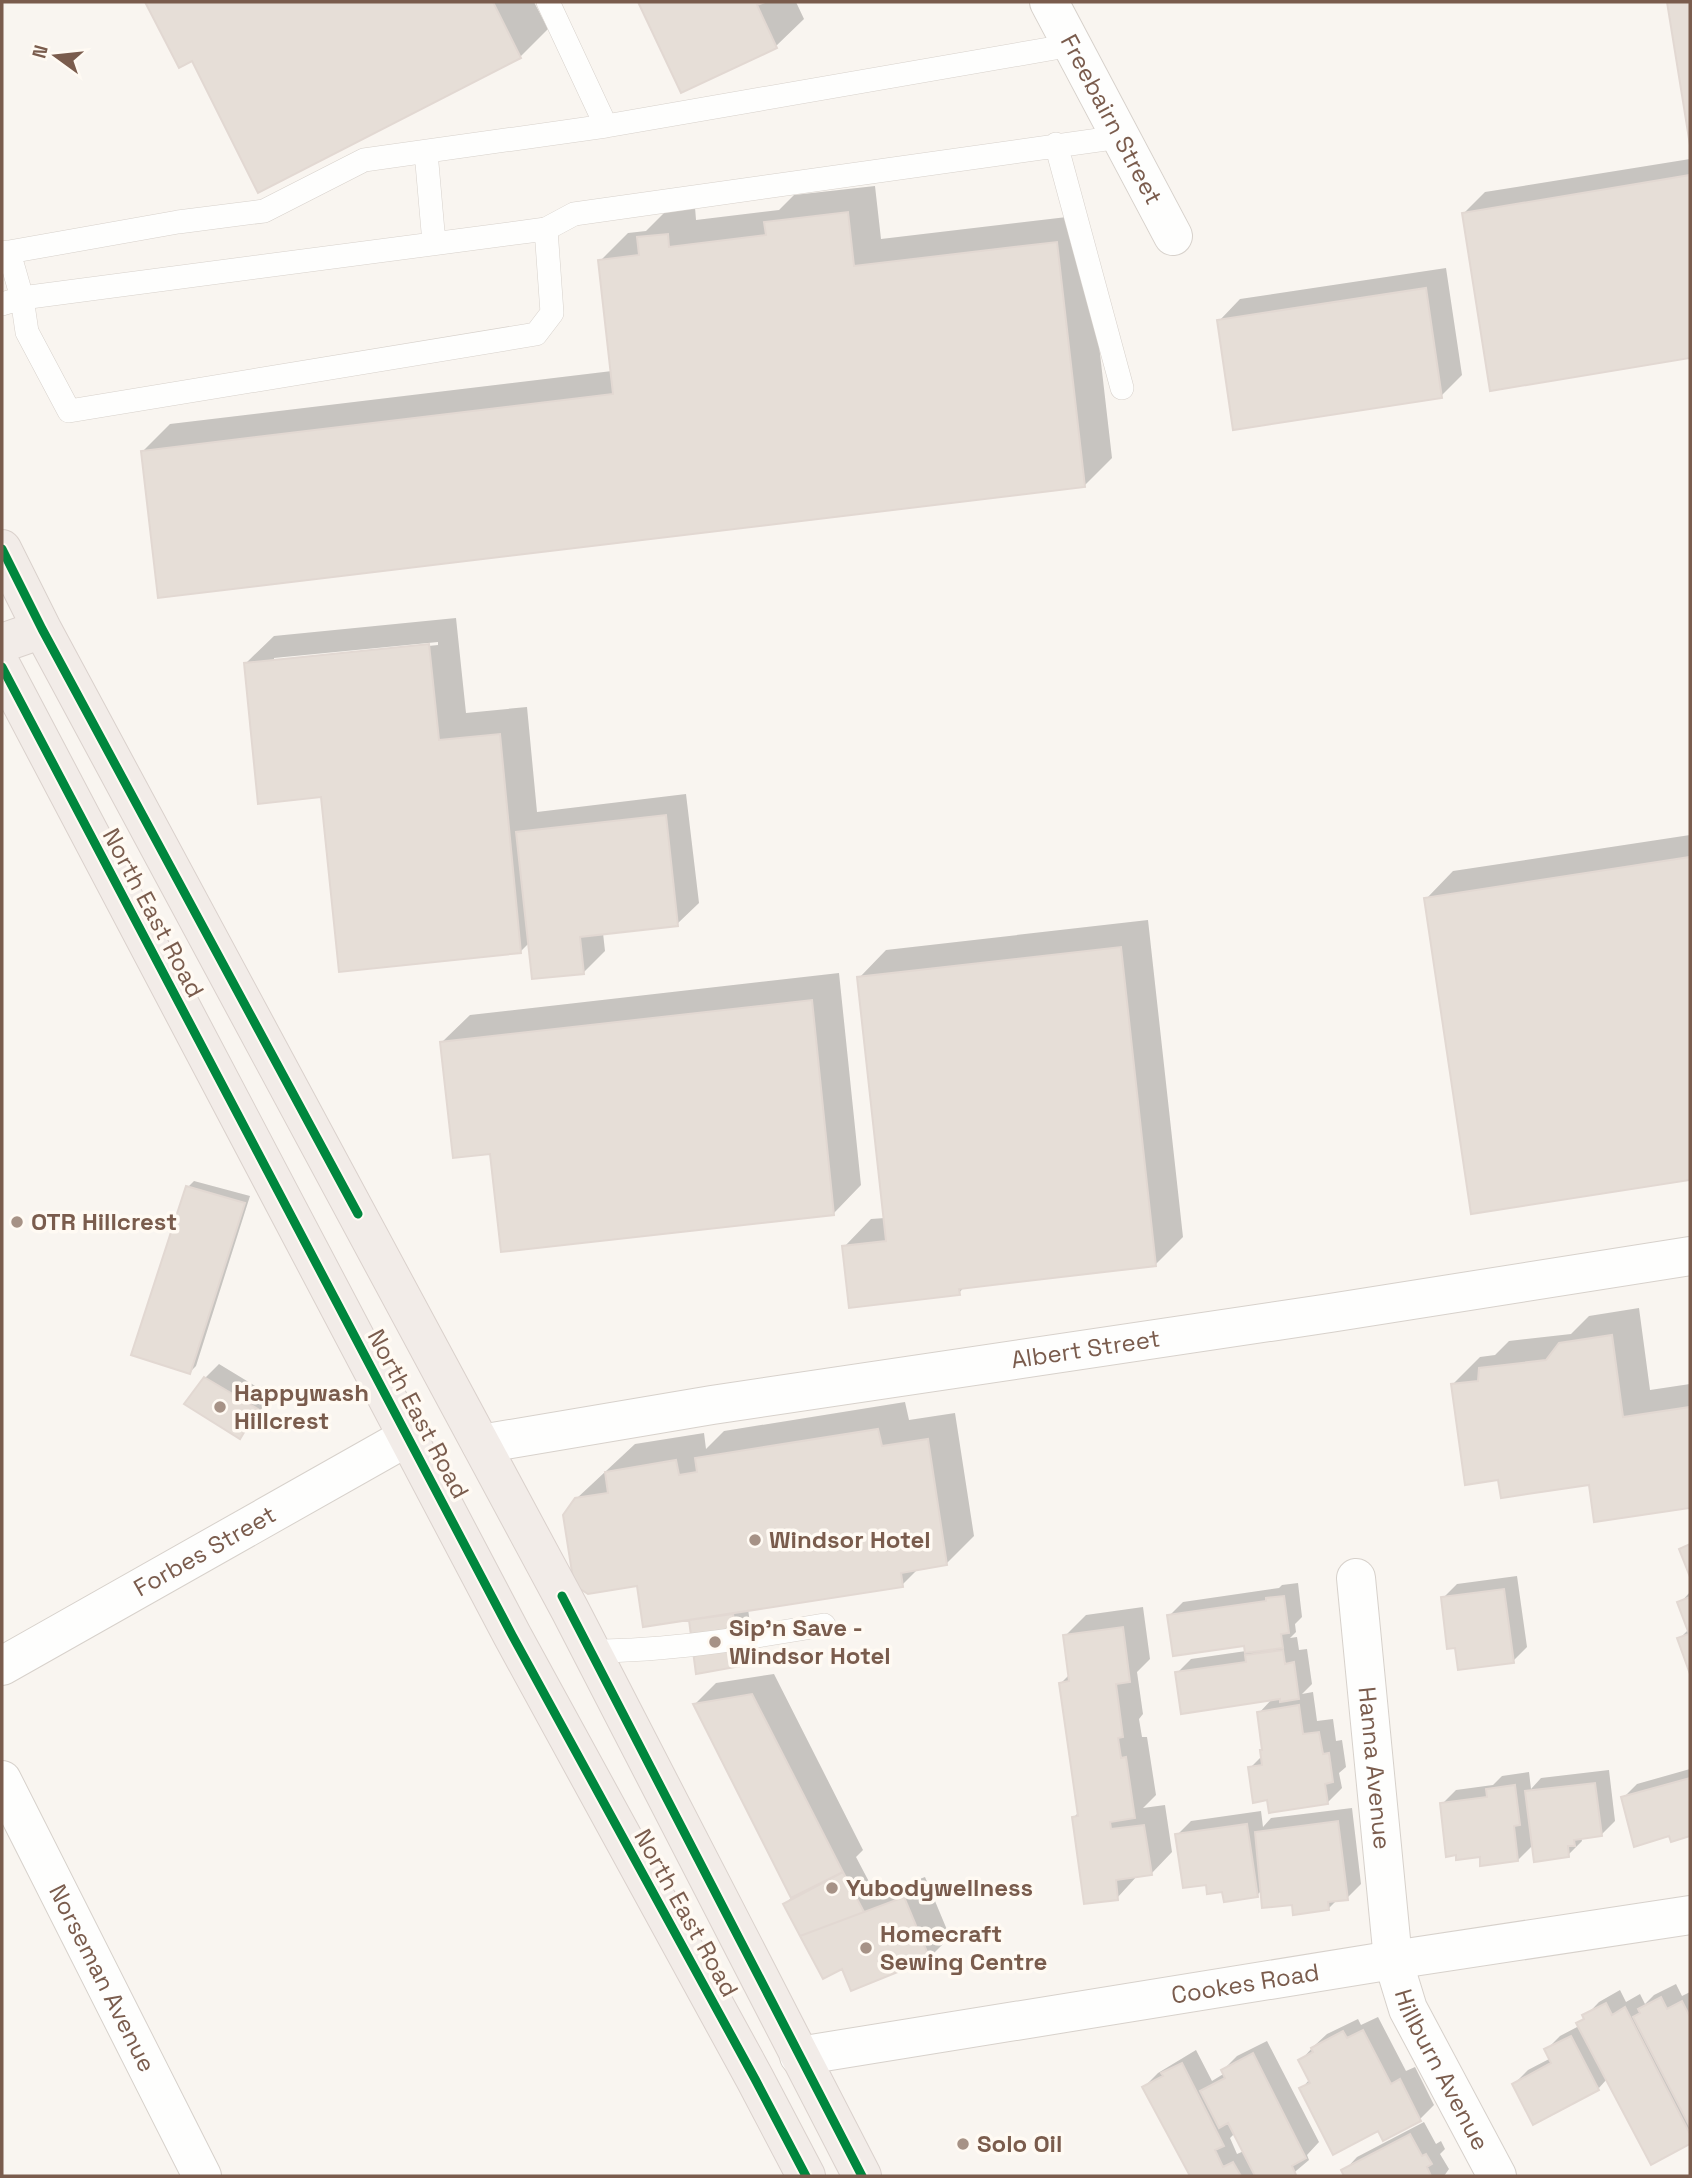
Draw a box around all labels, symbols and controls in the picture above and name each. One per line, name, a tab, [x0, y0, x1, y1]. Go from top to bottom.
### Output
north arrow	[21, 21, 91, 91]
street label: Freebairn Street	[1054, 29, 1170, 210]
text: N	[26, 42, 54, 61]
street label: North East Road	[96, 823, 211, 1003]
place label: OTR Hillcrest	[31, 1206, 177, 1237]
marker: OTR Hillcrest	[9, 1214, 25, 1230]
street label: Albert Street	[1009, 1322, 1162, 1375]
street label: North East Road	[361, 1324, 476, 1504]
place label: Happywash Hillcrest	[234, 1377, 369, 1436]
marker: Happywash Hillcrest	[212, 1399, 228, 1415]
street label: Forbes Street	[128, 1498, 281, 1603]
place label: Windsor Hotel	[769, 1524, 931, 1555]
marker: Windsor Hotel	[747, 1532, 763, 1548]
place label: Sip'n Save - Windsor Hotel	[729, 1612, 891, 1671]
marker: Sip'n Save - Windsor Hotel	[707, 1634, 723, 1650]
street label: Hanna Avenue	[1352, 1685, 1398, 1851]
street label: North East Road	[627, 1823, 745, 2002]
place label: Yubodywellness	[846, 1872, 1033, 1903]
street label: Norseman Avenue	[42, 1879, 163, 2077]
marker: Yubodywellness	[824, 1880, 840, 1896]
place label: Homecraft Sewing Centre	[880, 1918, 1047, 1977]
marker: Homecraft Sewing Centre	[858, 1940, 874, 1956]
street label: Cookes Road	[1169, 1956, 1321, 2011]
street label: Hillburn Avenue	[1388, 1985, 1496, 2155]
place label: Solo Oil	[977, 2128, 1062, 2159]
marker: Solo Oil	[955, 2136, 971, 2152]

